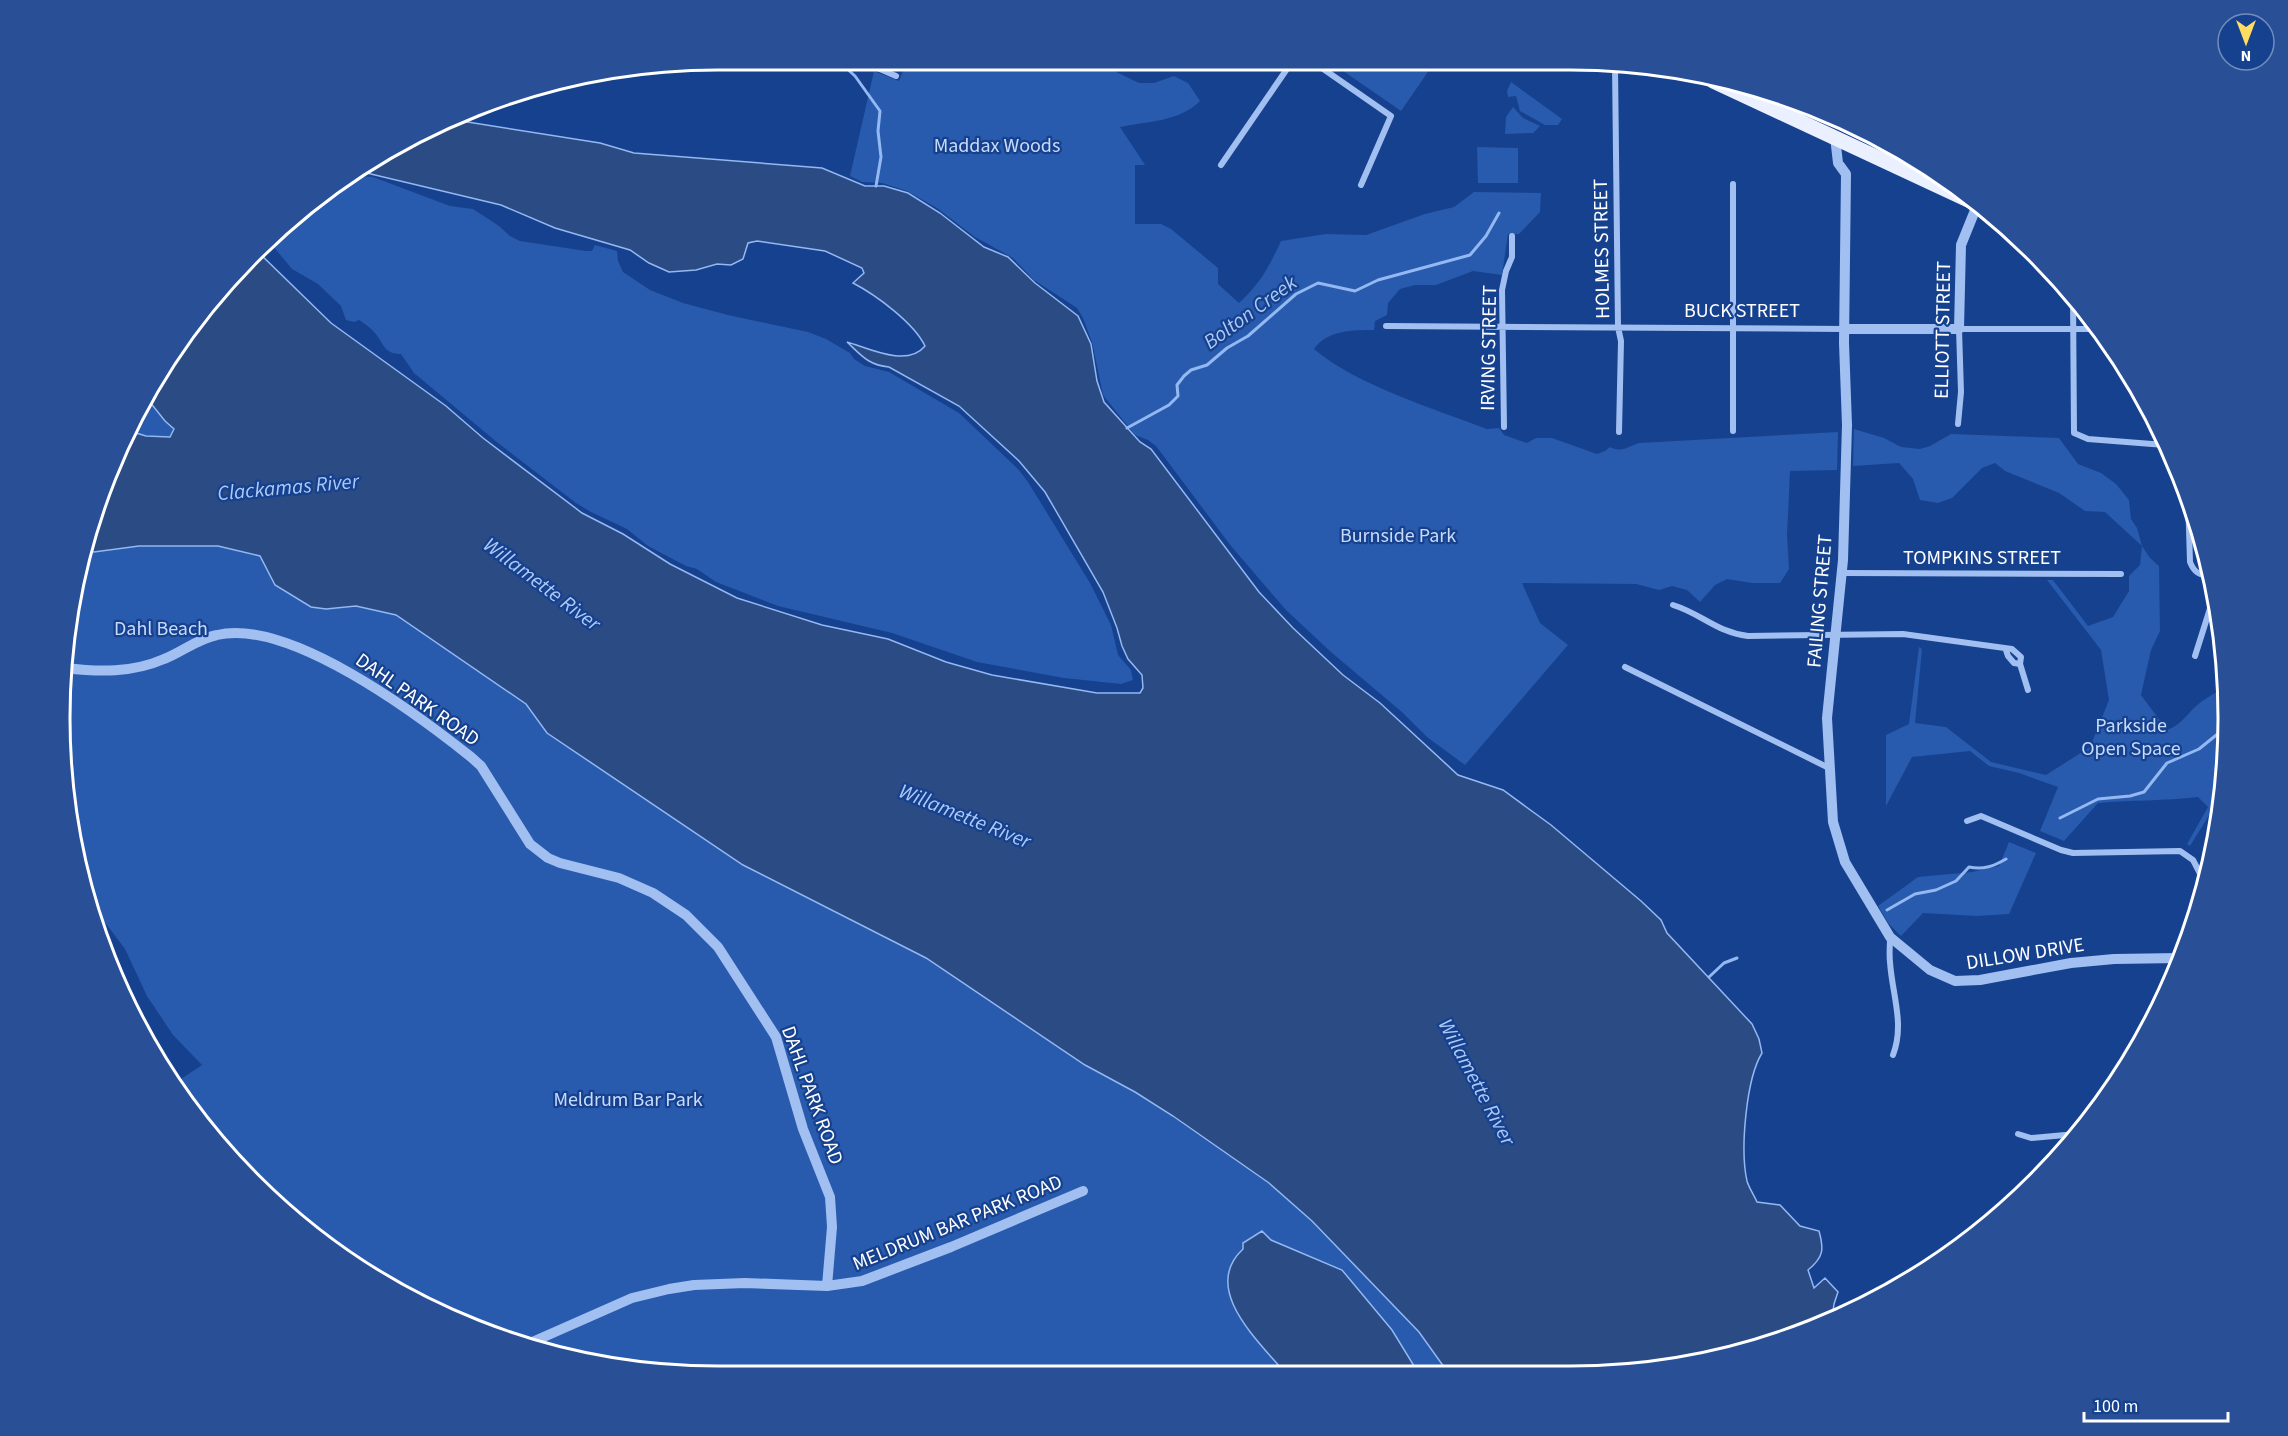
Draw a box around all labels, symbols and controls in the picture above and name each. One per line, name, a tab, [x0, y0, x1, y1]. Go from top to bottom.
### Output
north arrow	[2216, 12, 2276, 72]
text: N	[2241, 45, 2251, 67]
park label: Maddax Woods	[934, 132, 1060, 160]
street label: HOLMES STREET	[1587, 178, 1617, 319]
street label: ELLIOTT STREET	[1928, 261, 1958, 399]
water label: Bolton Creek	[1197, 267, 1304, 356]
street label: IRVING STREET	[1474, 285, 1504, 411]
street label: BUCK STREET	[1684, 297, 1800, 325]
water label: Clackamas River	[216, 466, 361, 508]
park label: Burnside Park	[1340, 522, 1456, 550]
water label: Willamette River	[477, 530, 608, 639]
street label: FAILING STREET	[1800, 533, 1840, 669]
street label: TOMPKINS STREET	[1903, 544, 2061, 572]
park label: Dahl Beach	[114, 615, 208, 643]
street label: DAHL PARK ROAD	[350, 647, 485, 753]
park label: Parkside Open Space	[2081, 712, 2181, 763]
water label: Willamette River	[895, 776, 1036, 856]
street label: DILLOW DRIVE	[1964, 931, 2086, 977]
water label: Willamette River	[1431, 1013, 1523, 1152]
street label: DAHL PARK ROAD	[774, 1022, 850, 1169]
park label: Meldrum Bar Park	[553, 1086, 703, 1114]
street label: MELDRUM BAR PARK ROAD	[848, 1168, 1066, 1278]
scale bar	[2084, 1385, 2228, 1423]
text: 100 m	[2093, 1394, 2138, 1419]

